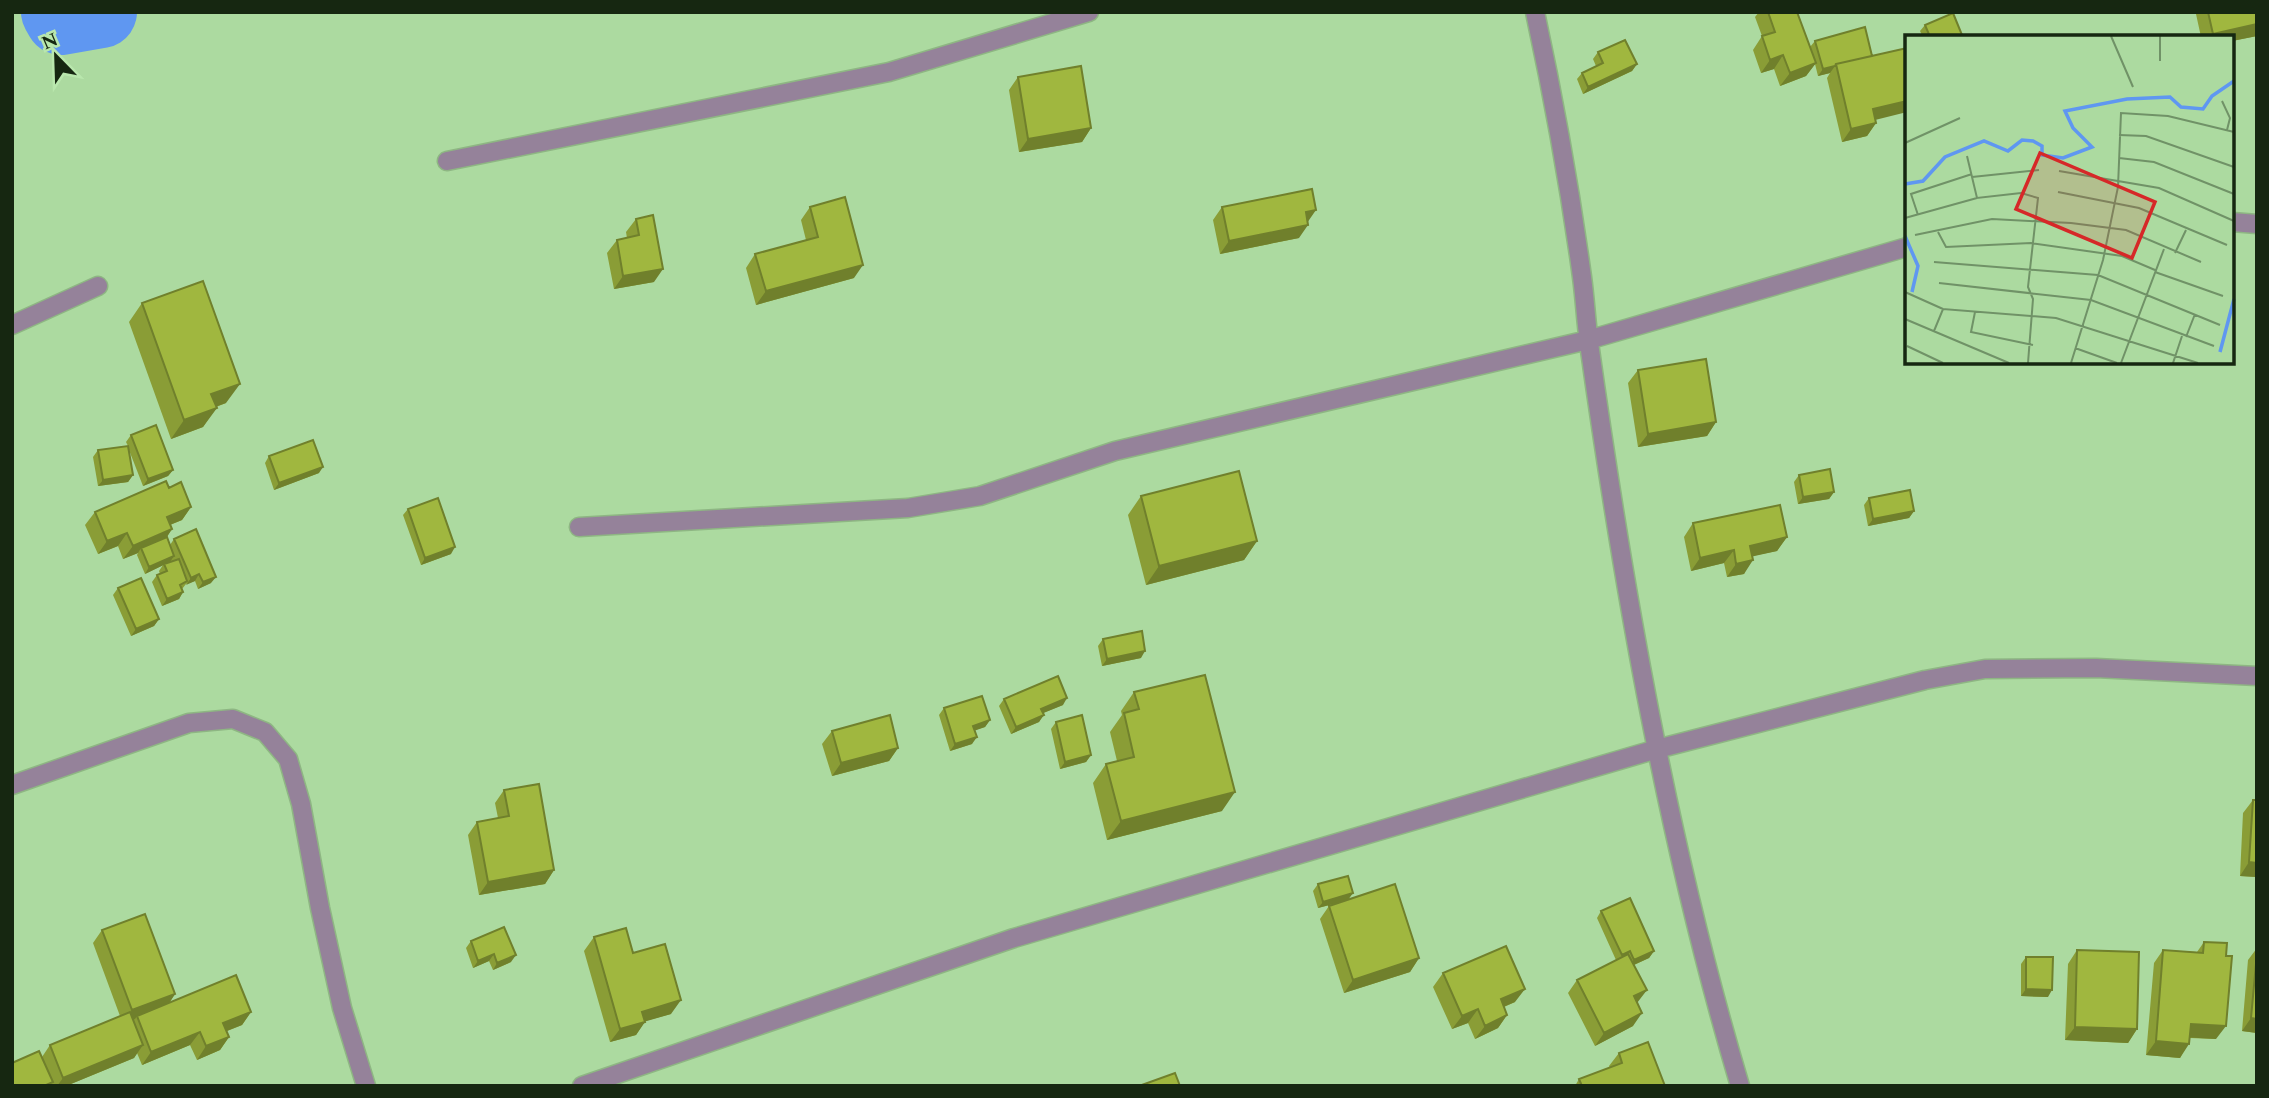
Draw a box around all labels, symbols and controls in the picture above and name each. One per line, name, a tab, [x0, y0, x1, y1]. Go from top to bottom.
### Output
north arrow	[21, 21, 91, 91]
text: N	[37, 25, 63, 58]
inset map	[1905, 35, 2234, 364]

